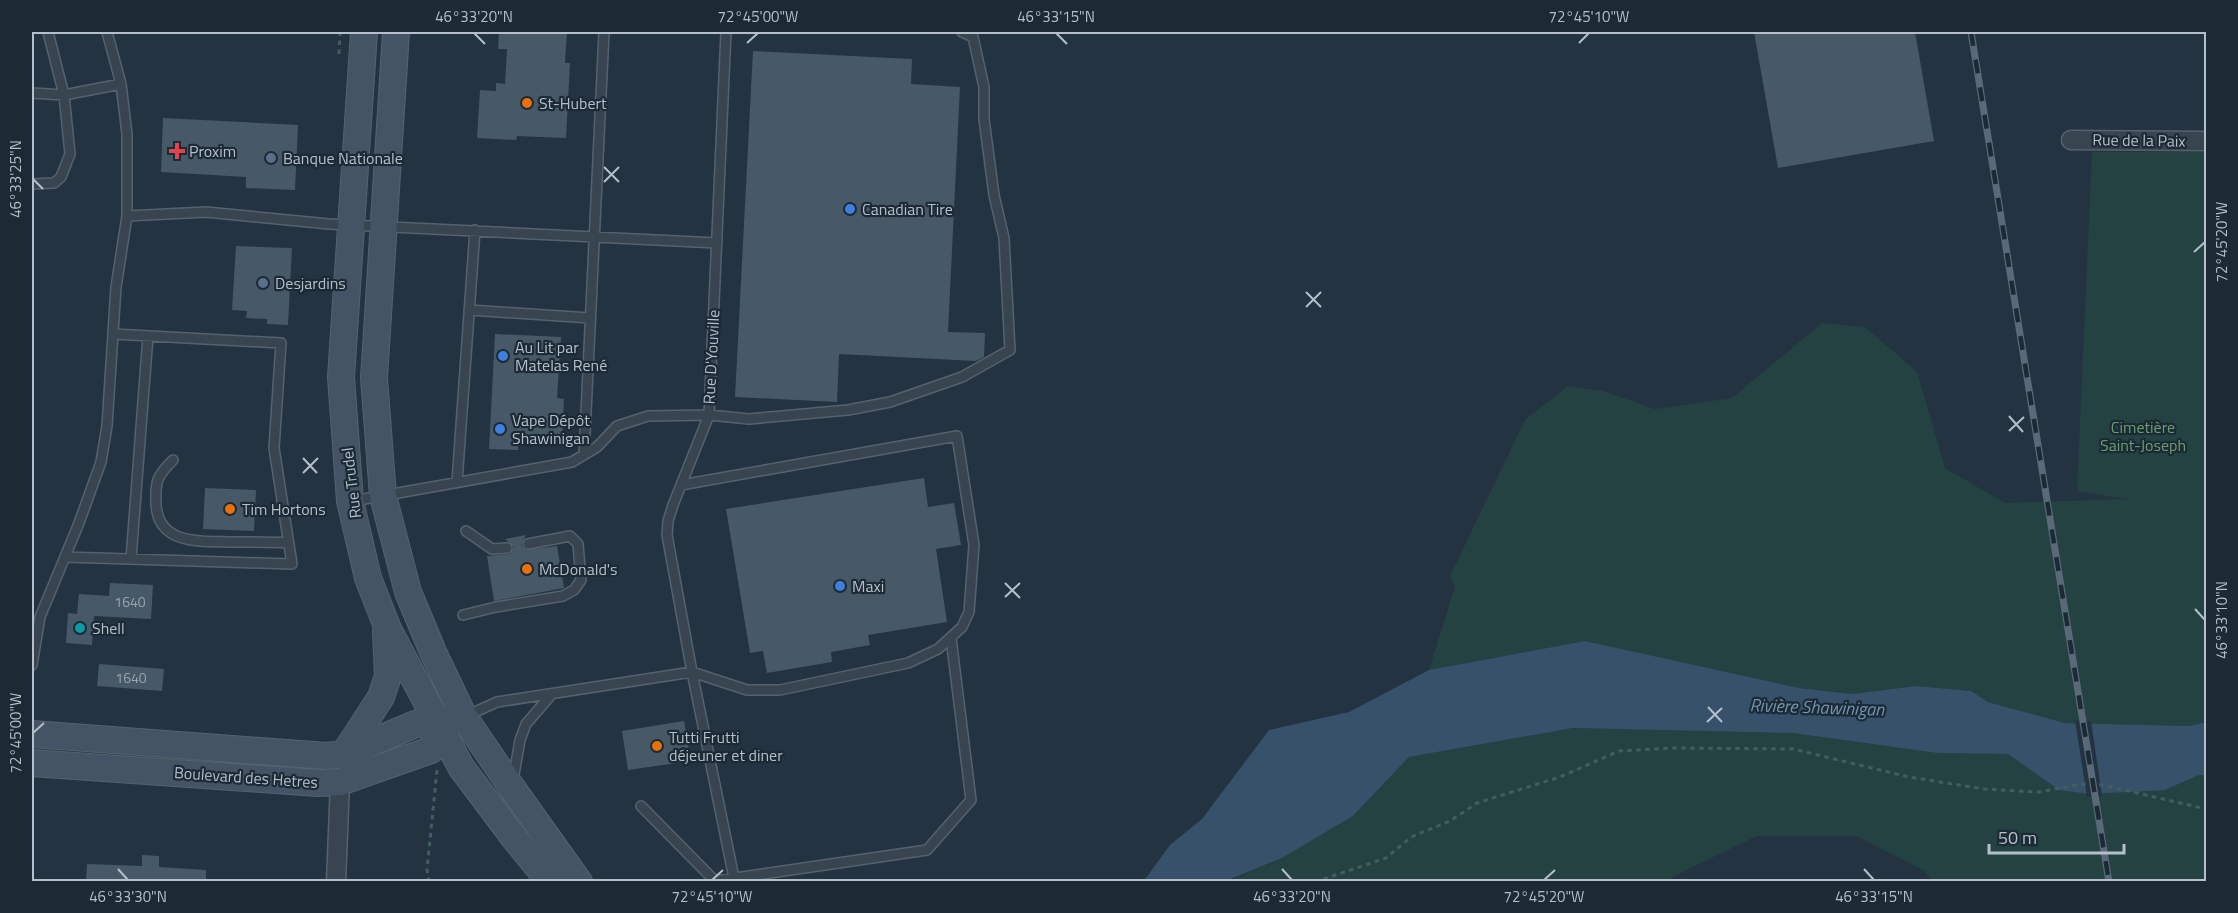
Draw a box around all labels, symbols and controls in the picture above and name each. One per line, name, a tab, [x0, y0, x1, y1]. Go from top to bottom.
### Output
text: 46°33'20"N	[435, 5, 513, 28]
text: 72°45'00"W	[718, 5, 798, 28]
text: 46°33'15"N	[1017, 5, 1095, 28]
text: 72°45'10"W	[1549, 5, 1629, 28]
place label: St-Hubert	[539, 91, 607, 115]
marker: St-Hubert	[520, 96, 534, 110]
street label: Rue de la Paix	[2092, 127, 2186, 153]
place label: Proxim	[189, 139, 236, 163]
text: 46°33'25"N	[4, 140, 27, 218]
marker: Proxim	[170, 144, 184, 158]
place label: Banque Nationale	[283, 146, 403, 170]
marker: Banque Nationale	[264, 151, 278, 165]
place label: Canadian Tire	[862, 197, 953, 221]
marker: Canadian Tire	[843, 202, 857, 216]
text: 72°45'20"W	[2210, 202, 2233, 282]
place label: Desjardins	[275, 271, 346, 295]
marker: Desjardins	[256, 276, 270, 290]
street label: Rue D'Youville	[697, 309, 725, 405]
place label: Au Lit par Matelas René	[515, 335, 607, 377]
marker: Au Lit par Matelas René	[496, 349, 510, 363]
place label: Vape Dépôt Shawinigan	[512, 408, 590, 450]
park label: Cimetière Saint-Joseph	[2100, 415, 2186, 457]
marker: Vape Dépôt Shawinigan	[493, 422, 507, 436]
street label: Rue Trudel	[335, 446, 367, 520]
place label: Tim Hortons	[242, 497, 326, 521]
marker: Tim Hortons	[223, 502, 237, 516]
place label: McDonald's	[539, 557, 618, 581]
marker: McDonald's	[520, 562, 534, 576]
place label: Maxi	[852, 574, 884, 598]
marker: Maxi	[833, 579, 847, 593]
text: 46°33'10"N	[2210, 581, 2233, 659]
house number: 1640	[114, 591, 146, 612]
place label: Shell	[92, 616, 125, 640]
marker: Shell	[73, 621, 87, 635]
house number: 1640	[115, 667, 147, 688]
water label: Rivière Shawinigan	[1749, 691, 1886, 723]
text: 72°45'00"W	[4, 693, 27, 773]
place label: Tutti Frutti déjeuner et diner	[669, 725, 783, 767]
marker: Tutti Frutti déjeuner et diner	[650, 739, 664, 753]
street label: Boulevard des Hetres	[173, 760, 319, 794]
scale bar	[1989, 817, 2124, 855]
text: 50 m	[1998, 824, 2037, 851]
text: 46°33'30"N	[89, 885, 167, 908]
text: 72°45'10"W	[672, 885, 752, 908]
text: 46°33'20"N	[1253, 885, 1331, 908]
text: 72°45'20"W	[1504, 885, 1584, 908]
text: 46°33'15"N	[1835, 885, 1913, 908]

